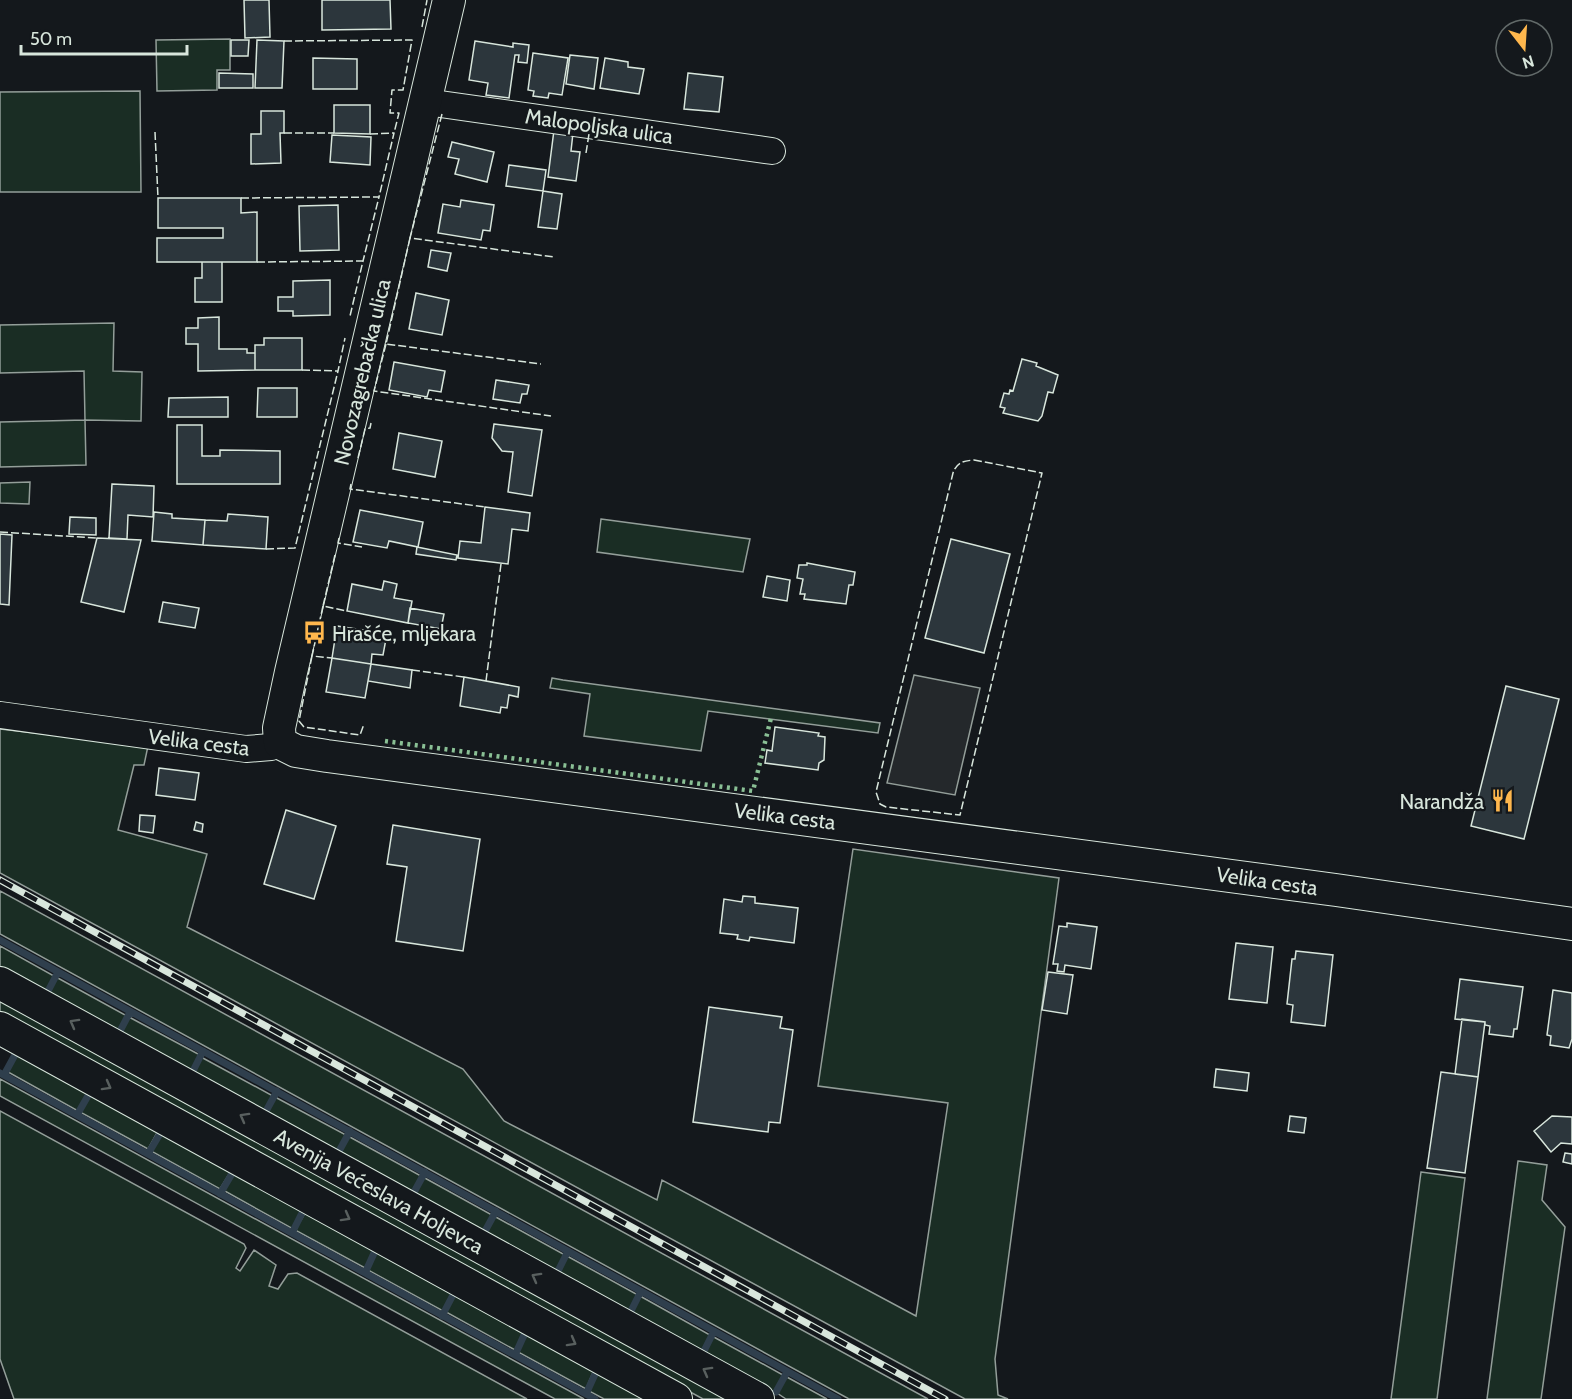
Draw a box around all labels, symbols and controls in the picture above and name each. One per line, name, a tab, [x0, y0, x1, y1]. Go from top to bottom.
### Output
scale bar	[21, 18, 188, 56]
north arrow	[1494, 18, 1554, 78]
text: 50 m	[30, 28, 72, 50]
text: N	[1520, 51, 1536, 73]
street label: Malopoljska ulica	[523, 103, 674, 150]
street label: Novozagrebačka ulica	[328, 276, 396, 468]
bus stop icon: Hrašće, mljekara	[301, 620, 327, 646]
place label: Hrašće, mljekara	[332, 621, 476, 647]
street label: Velika cesta	[147, 723, 251, 761]
restaurant icon: Narandža	[1489, 788, 1515, 814]
place label: Narandža	[1399, 789, 1484, 814]
street label: Velika cesta	[733, 797, 837, 835]
street label: Velika cesta	[1215, 862, 1319, 900]
one-way arrow	[69, 1019, 80, 1030]
one-way arrow	[100, 1079, 111, 1090]
one-way arrow	[240, 1113, 251, 1124]
street label: Avenija Većeslava Holjevca	[270, 1123, 488, 1260]
one-way arrow	[340, 1210, 351, 1221]
one-way arrow	[532, 1273, 542, 1284]
one-way arrow	[566, 1335, 576, 1346]
one-way arrow	[703, 1367, 713, 1378]

